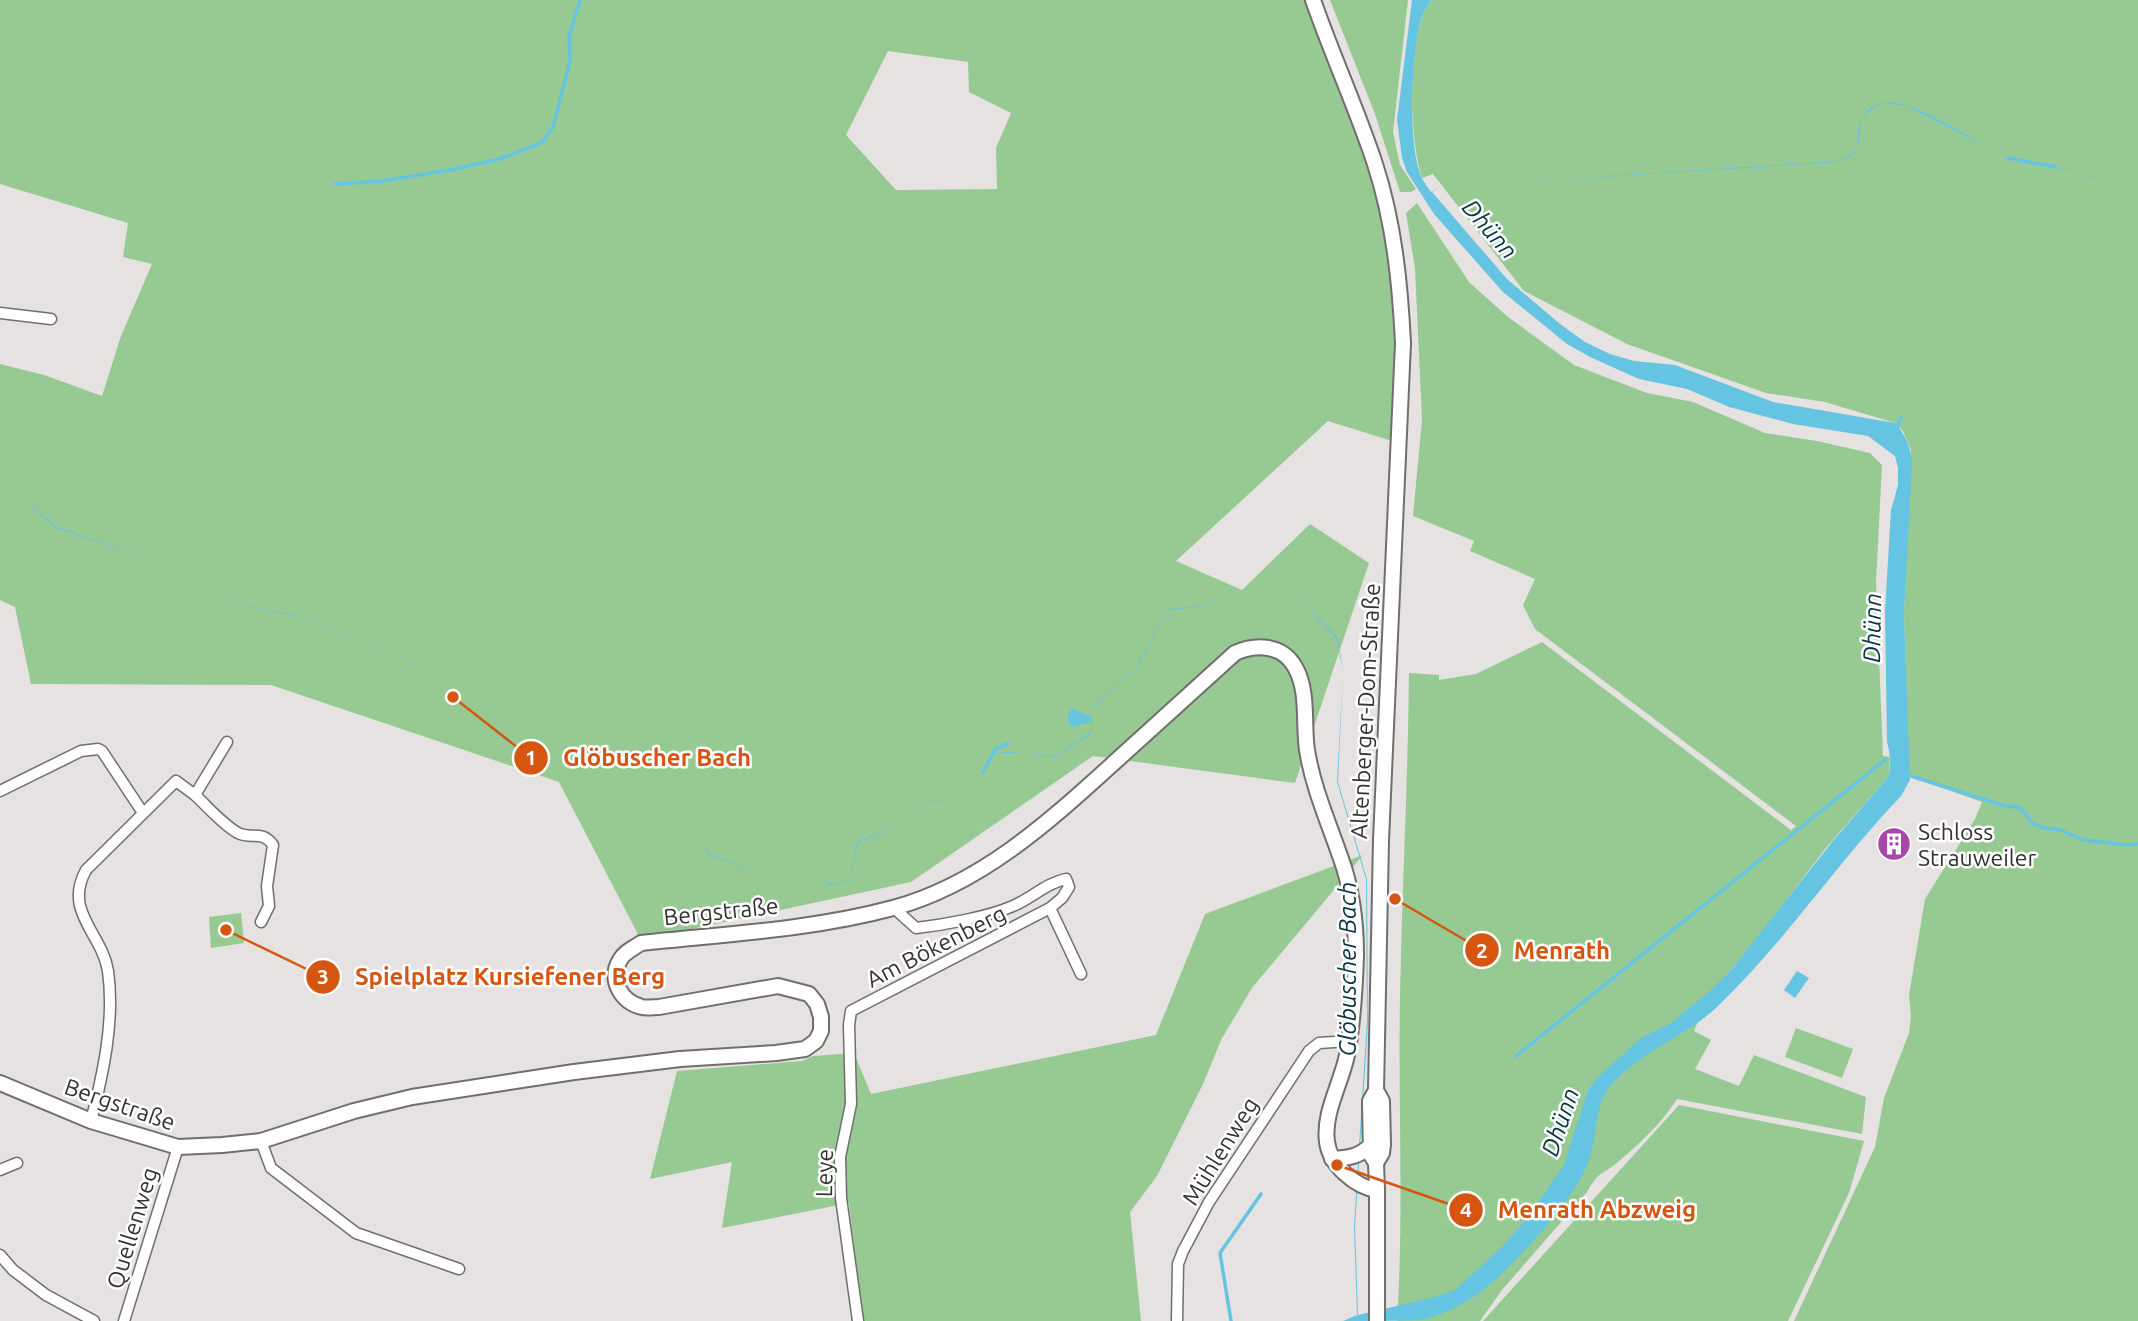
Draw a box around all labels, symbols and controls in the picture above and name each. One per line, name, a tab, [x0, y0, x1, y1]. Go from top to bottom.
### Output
water label: Dhünn	[1457, 194, 1523, 264]
street label: Altenberger-Dom-Straße	[1346, 583, 1384, 839]
water label: Dhünn	[1858, 593, 1886, 663]
callout: Glöbuscher Bach	[514, 735, 765, 780]
text: Glöbuscher Bach	[563, 744, 751, 771]
text: 1	[525, 745, 537, 769]
place label: Schloss Strauweiler	[1918, 819, 2037, 870]
building icon: Schloss Strauweiler	[1875, 825, 1913, 863]
water label: Glöbuscher Bach	[1334, 882, 1361, 1056]
street label: Bergstraße	[662, 893, 780, 929]
street label: Am Bökenberg	[862, 900, 1010, 992]
callout: Menrath	[1465, 928, 1624, 973]
text: Menrath	[1514, 937, 1610, 964]
text: 2	[1476, 938, 1488, 962]
callout: Spielplatz Kursiefener Berg	[306, 954, 679, 999]
text: Spielplatz Kursiefener Berg	[355, 963, 665, 990]
text: 3	[317, 964, 329, 988]
street label: Bergstraße	[61, 1073, 179, 1135]
water label: Dhünn	[1536, 1085, 1584, 1159]
street label: Mühlenweg	[1177, 1093, 1263, 1209]
street label: Leye	[811, 1149, 837, 1197]
street label: Quellenweg	[102, 1164, 162, 1292]
callout: Menrath Abzweig	[1449, 1187, 1710, 1232]
text: Menrath Abzweig	[1498, 1196, 1696, 1223]
text: 4	[1460, 1197, 1472, 1221]

